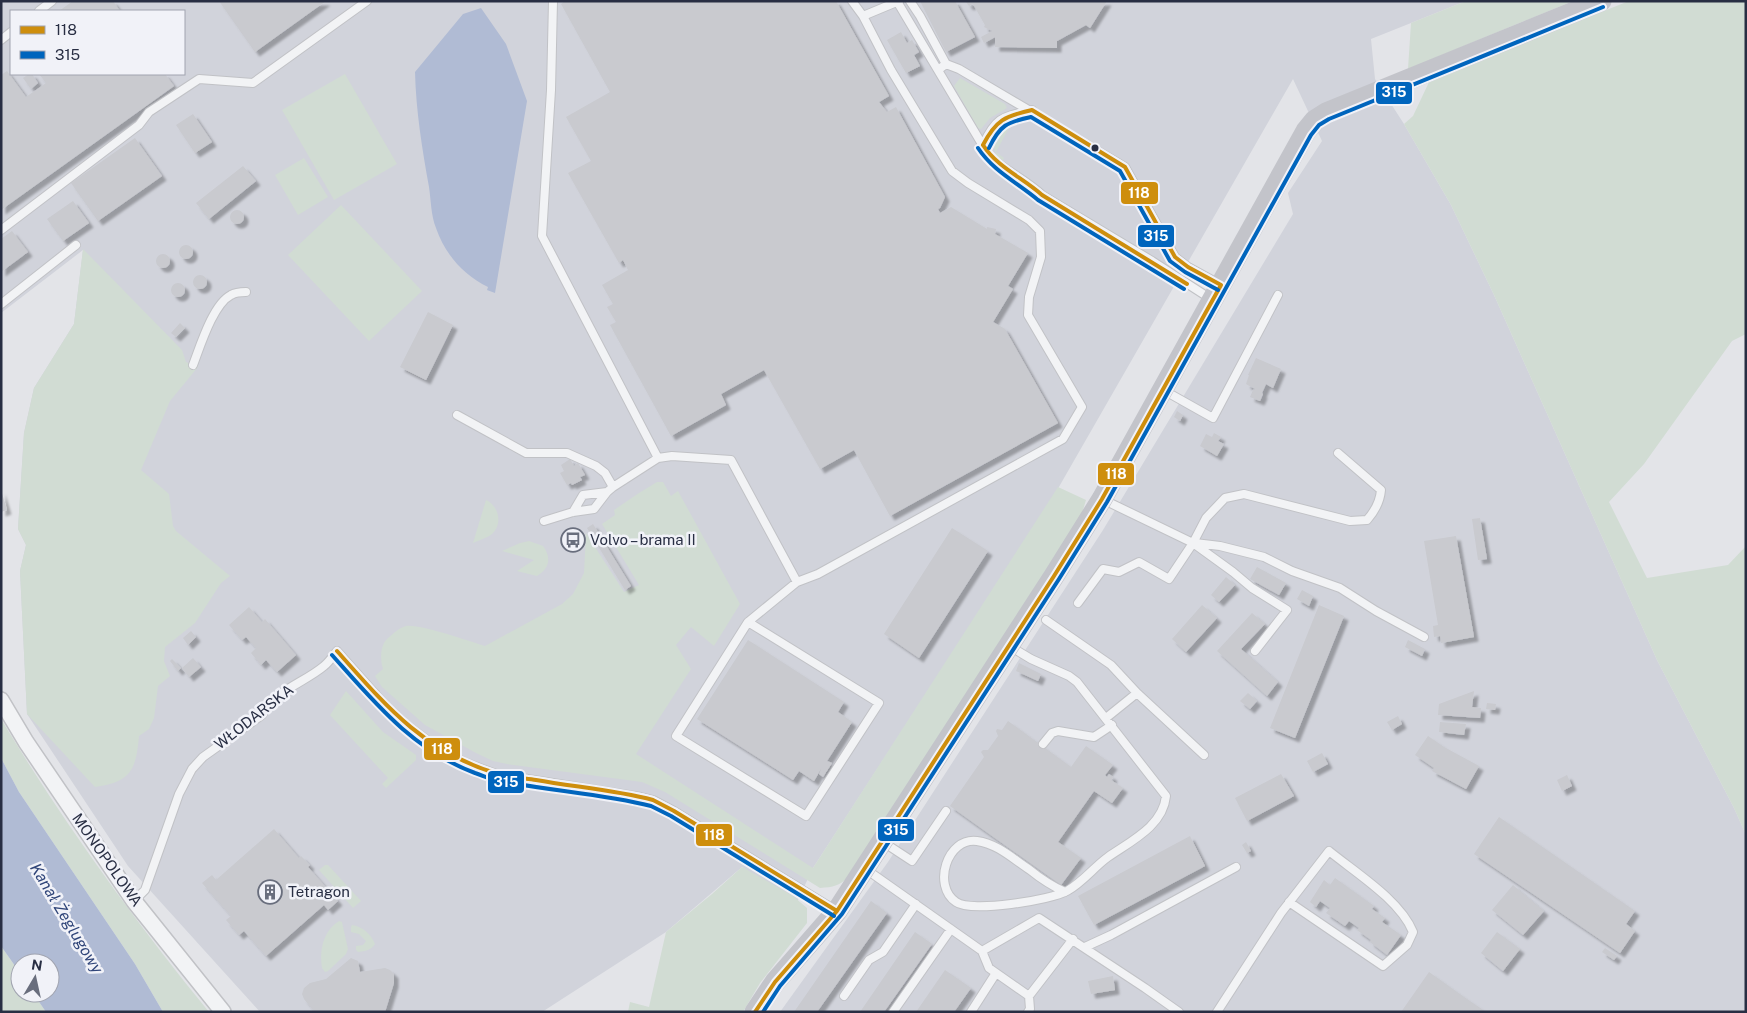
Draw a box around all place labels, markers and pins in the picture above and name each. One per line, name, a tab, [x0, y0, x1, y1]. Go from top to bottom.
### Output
unlabelled marker	[1090, 143, 1100, 153]
bus stop icon: Volvo – brama II	[560, 527, 586, 553]
place label: Volvo – brama II	[590, 531, 696, 548]
building icon: Tetragon	[257, 879, 283, 905]
place label: Tetragon	[288, 883, 350, 900]

